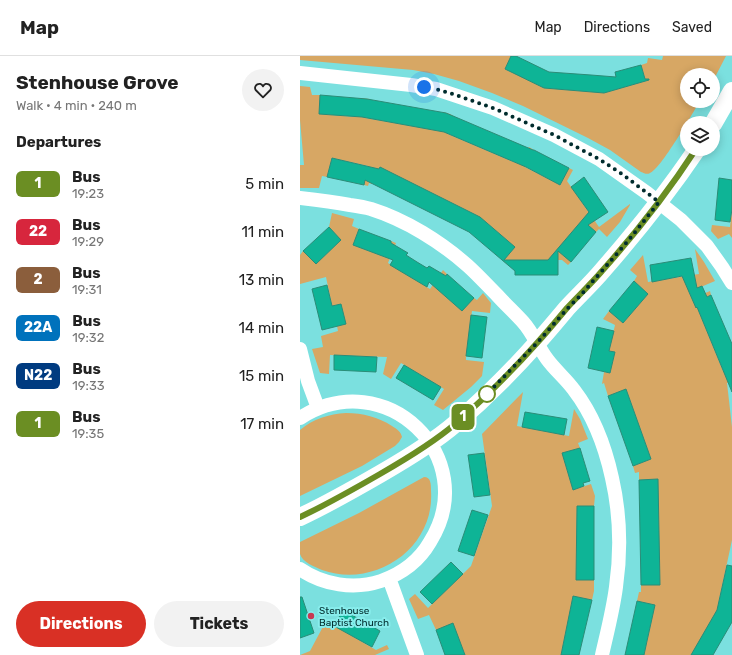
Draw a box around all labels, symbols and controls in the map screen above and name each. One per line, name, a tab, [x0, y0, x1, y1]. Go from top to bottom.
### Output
text: Map	[20, 16, 59, 39]
text: Map	[535, 19, 562, 36]
text: Directions	[584, 19, 650, 36]
text: Saved	[672, 19, 712, 36]
map controls	[680, 68, 720, 156]
button: locate	[680, 68, 720, 108]
button: heart	[242, 69, 284, 111]
text: Stenhouse Grove	[16, 71, 179, 94]
your location	[414, 77, 434, 97]
text: Walk · 4 min · 240 m	[16, 98, 137, 113]
button: layers	[680, 116, 720, 156]
text: Departures	[16, 133, 101, 151]
text: Bus	[72, 168, 100, 186]
text: 1	[35, 175, 41, 192]
text: 5 min	[245, 175, 284, 193]
text: 19:23	[72, 186, 104, 201]
text: Bus	[72, 216, 100, 234]
text: 22	[29, 223, 47, 240]
text: 11 min	[241, 223, 284, 241]
text: 19:29	[72, 234, 104, 249]
text: Bus	[72, 264, 100, 282]
text: 2	[33, 271, 43, 288]
text: 13 min	[239, 271, 284, 289]
text: 19:31	[72, 282, 102, 297]
text: Bus	[72, 312, 101, 330]
text: 22A	[24, 319, 52, 336]
text: 14 min	[239, 319, 284, 337]
text: 19:32	[72, 330, 104, 345]
text: Bus	[72, 360, 101, 378]
text: N22	[24, 367, 52, 384]
text: 15 min	[239, 367, 284, 385]
text: 19:33	[72, 378, 105, 393]
unlabelled marker	[478, 385, 496, 403]
line badge: 1	[450, 404, 476, 430]
text: Bus	[72, 408, 100, 426]
text: 1	[460, 408, 466, 425]
text: 1	[35, 415, 41, 432]
text: 17 min	[240, 415, 284, 433]
text: 19:35	[72, 426, 104, 441]
button: Directions	[16, 601, 146, 647]
button: Tickets	[154, 601, 284, 647]
place label: Stenhouse Baptist Church	[319, 605, 389, 629]
marker: Stenhouse Baptist Church	[306, 611, 316, 621]

